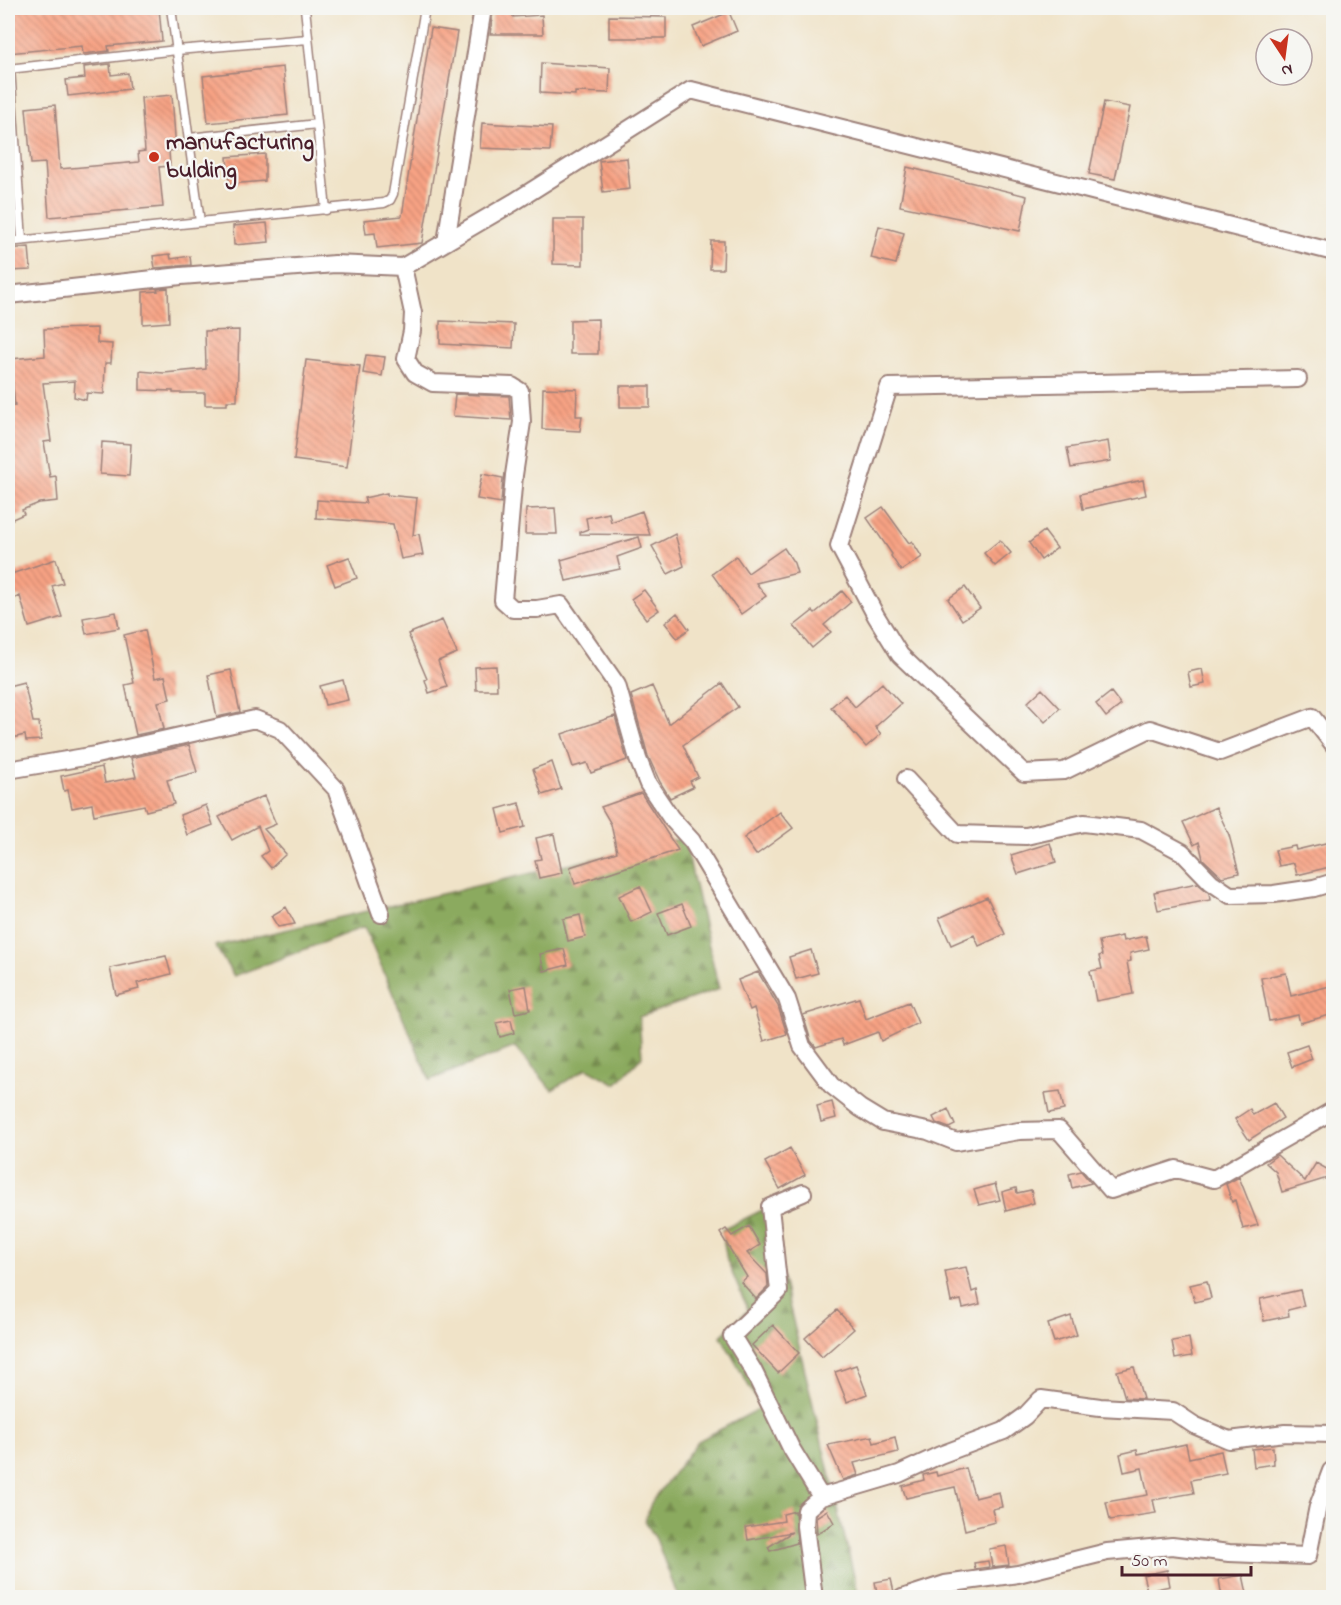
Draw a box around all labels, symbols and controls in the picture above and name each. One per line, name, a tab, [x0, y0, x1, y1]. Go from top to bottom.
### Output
north arrow	[1254, 27, 1314, 87]
text: N	[1279, 57, 1295, 83]
place label: manufacturing bulding	[166, 126, 314, 190]
marker: manufacturing bulding	[147, 150, 161, 164]
scale bar	[1122, 1539, 1251, 1577]
text: 50 m	[1131, 1549, 1168, 1575]

